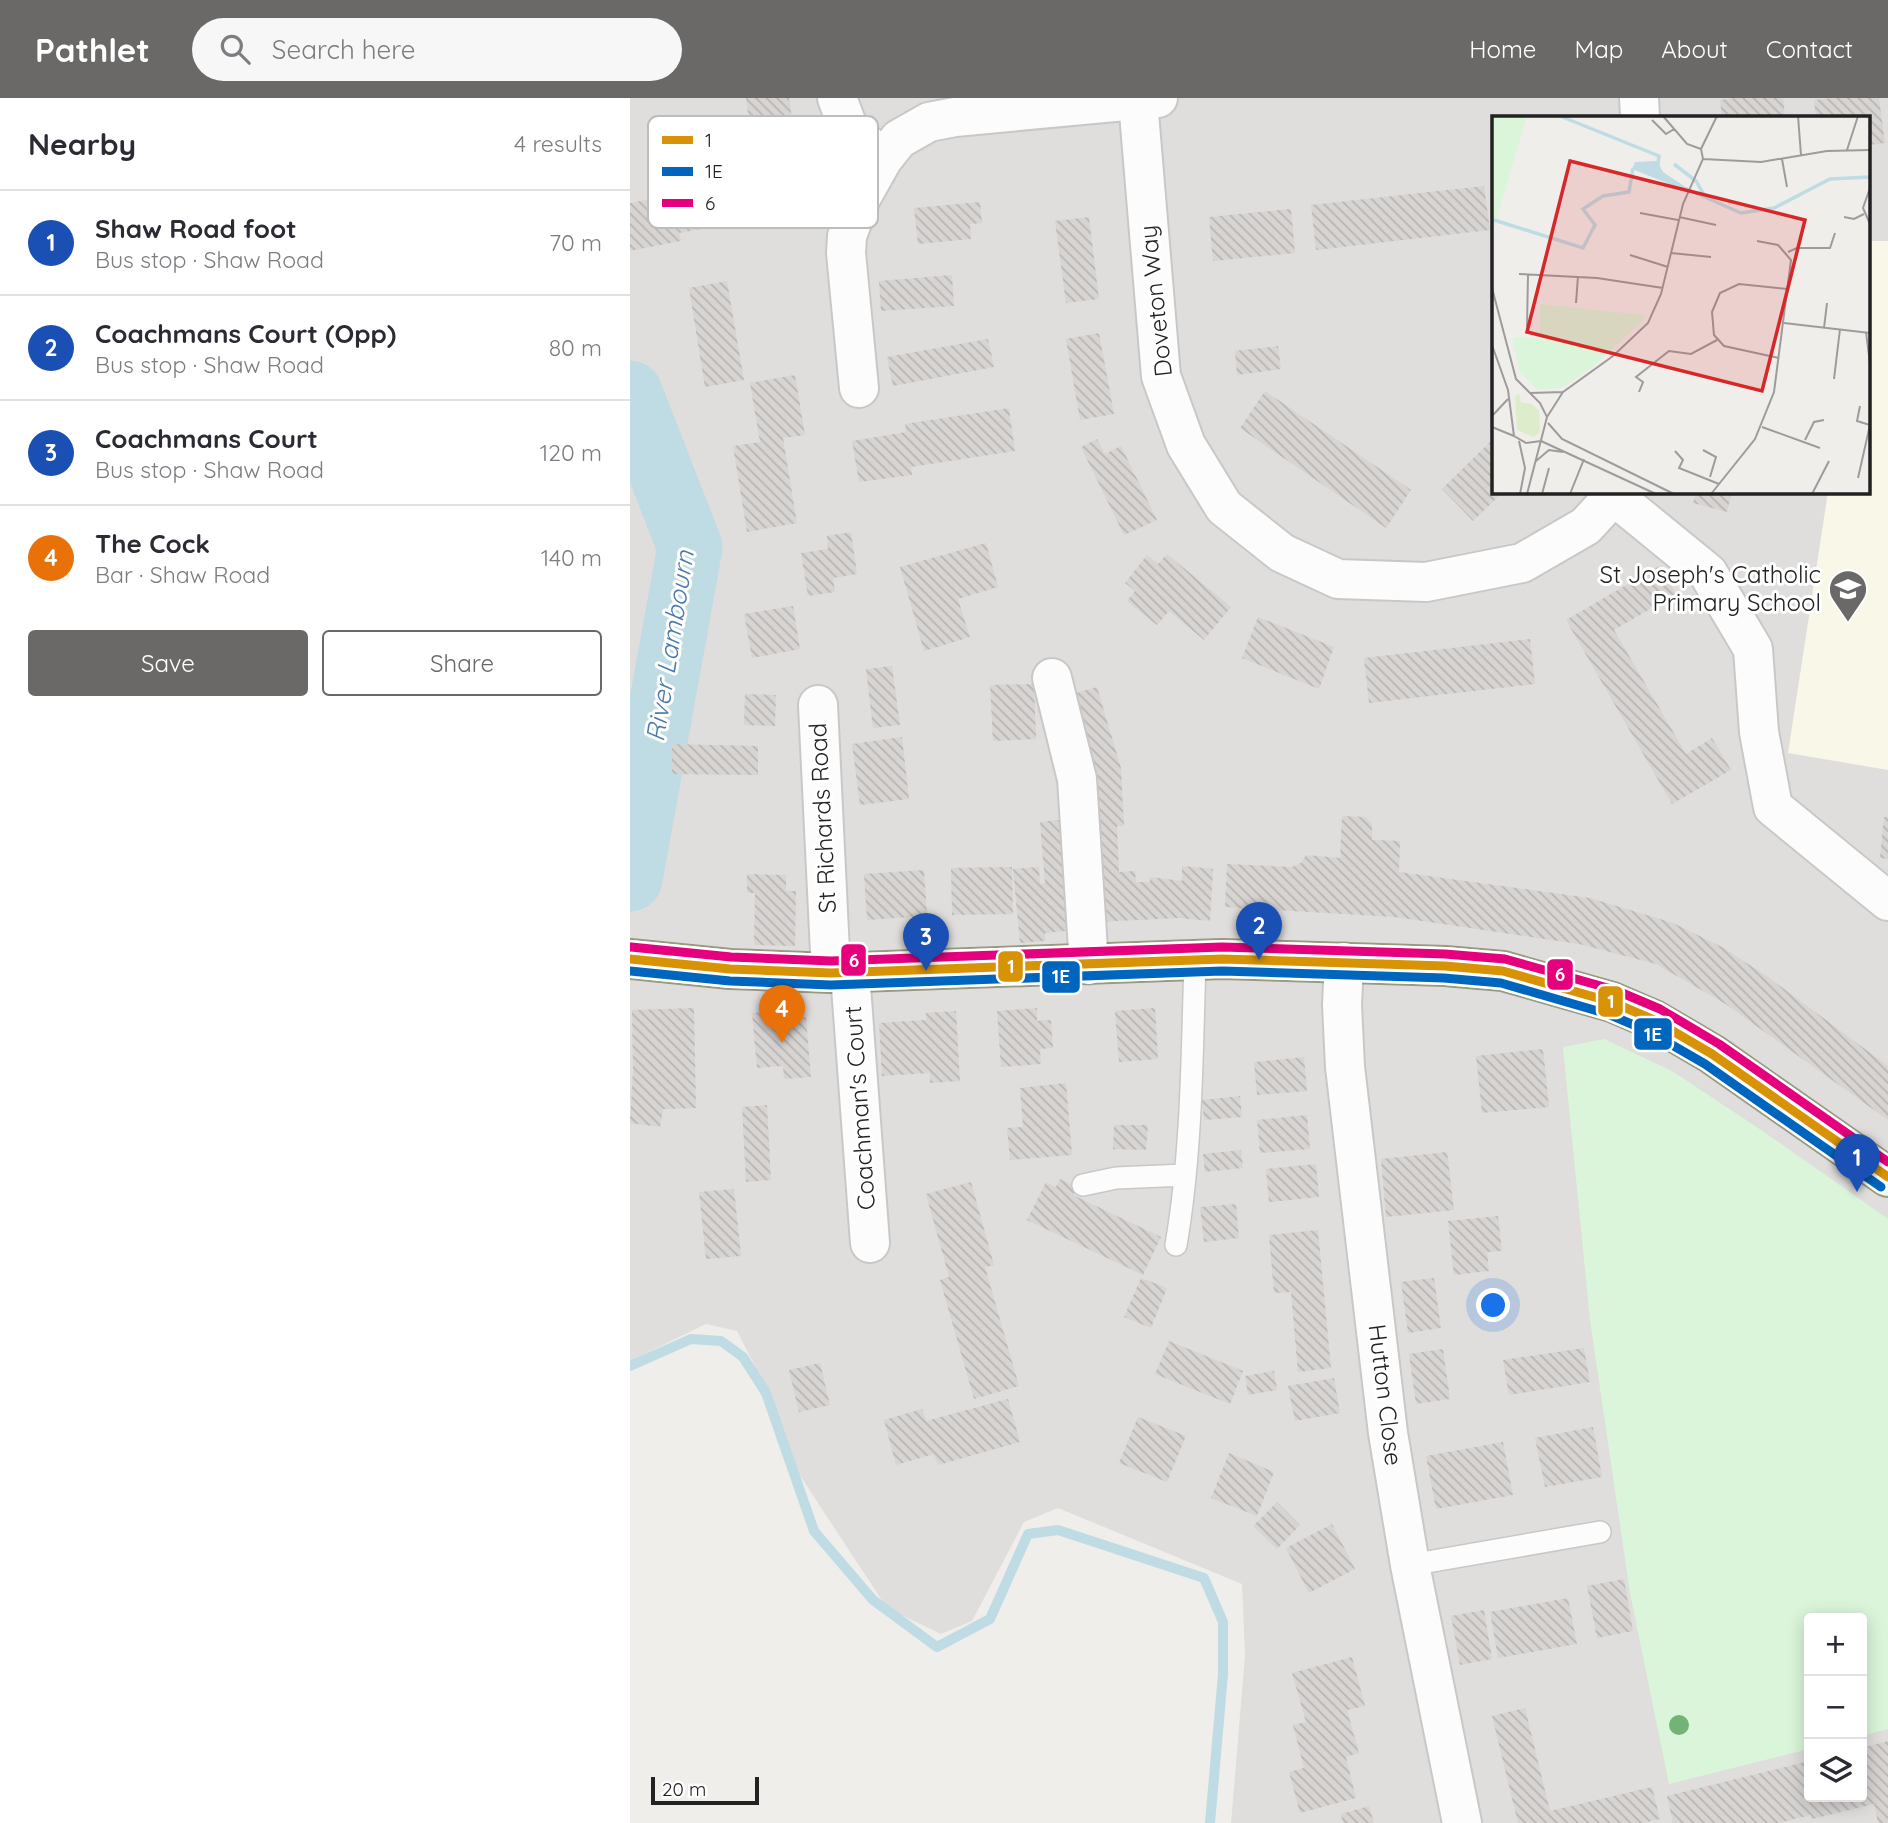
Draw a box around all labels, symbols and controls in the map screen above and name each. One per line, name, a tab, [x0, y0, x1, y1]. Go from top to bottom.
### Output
search box	[192, 18, 682, 81]
text: Pathlet	[35, 29, 150, 70]
icon: search	[216, 30, 254, 68]
text: Search here	[272, 33, 415, 66]
text: Home	[1469, 34, 1536, 64]
text: Map	[1574, 34, 1623, 64]
text: About	[1661, 34, 1728, 64]
text: Contact	[1766, 34, 1853, 64]
legend	[648, 116, 878, 228]
inset map	[1492, 116, 1870, 494]
text: Nearby	[28, 125, 136, 163]
text: 1	[705, 128, 712, 152]
text: 4 results	[514, 129, 602, 158]
text: 1E	[705, 159, 723, 183]
text: 6	[705, 191, 715, 215]
text: Shaw Road foot	[95, 212, 297, 245]
street label: Doveton Way	[1132, 224, 1178, 378]
text: 1	[47, 228, 55, 257]
text: 70 m	[549, 228, 602, 257]
text: Bus stop · Shaw Road	[95, 245, 324, 274]
text: Coachmans Court (Opp)	[95, 317, 396, 350]
text: 2	[44, 333, 58, 362]
text: 80 m	[549, 333, 602, 362]
text: Bus stop · Shaw Road	[95, 350, 324, 379]
text: Coachmans Court	[95, 422, 318, 455]
text: 3	[45, 438, 57, 467]
text: 120 m	[540, 438, 602, 467]
text: Bus stop · Shaw Road	[95, 455, 324, 484]
text: The Cock	[95, 527, 210, 560]
text: 4	[44, 543, 58, 572]
text: 140 m	[541, 543, 602, 572]
water label: River Lambourn	[638, 547, 701, 744]
place label: St Joseph's Catholic Primary School	[1600, 559, 1821, 617]
text: Bar · Shaw Road	[95, 560, 270, 589]
school or university icon: St Joseph's Catholic Primary School	[1827, 568, 1869, 623]
button: Save	[28, 630, 308, 696]
button: Share	[322, 630, 602, 696]
street label: St Richards Road	[802, 722, 842, 914]
pin: 2	[1236, 902, 1282, 960]
pin: 3	[903, 913, 949, 971]
line badge: 6	[840, 943, 867, 977]
text: 6	[849, 948, 859, 972]
line badge: 1	[997, 950, 1024, 983]
text: 1	[1007, 954, 1015, 978]
line badge: 6	[1546, 958, 1574, 991]
line badge: 1E	[1041, 960, 1081, 994]
text: 6	[1555, 962, 1565, 986]
text: 1E	[1052, 964, 1070, 988]
pin: 4	[759, 985, 805, 1043]
line badge: 1	[1597, 985, 1624, 1018]
text: 1	[1607, 989, 1615, 1013]
street label: Coachman's Court	[837, 1005, 881, 1211]
line badge: 1E	[1633, 1017, 1673, 1051]
text: 1E	[1644, 1022, 1662, 1046]
pin: 1	[1834, 1134, 1880, 1192]
your location	[1476, 1288, 1510, 1322]
street label: Hutton Close	[1362, 1322, 1410, 1467]
map controls	[1804, 1613, 1867, 1802]
button: +	[1804, 1613, 1867, 1676]
button: −	[1804, 1676, 1867, 1739]
button: layers	[1804, 1739, 1867, 1802]
scale bar	[651, 1774, 760, 1806]
text: 20 m	[662, 1777, 706, 1801]

